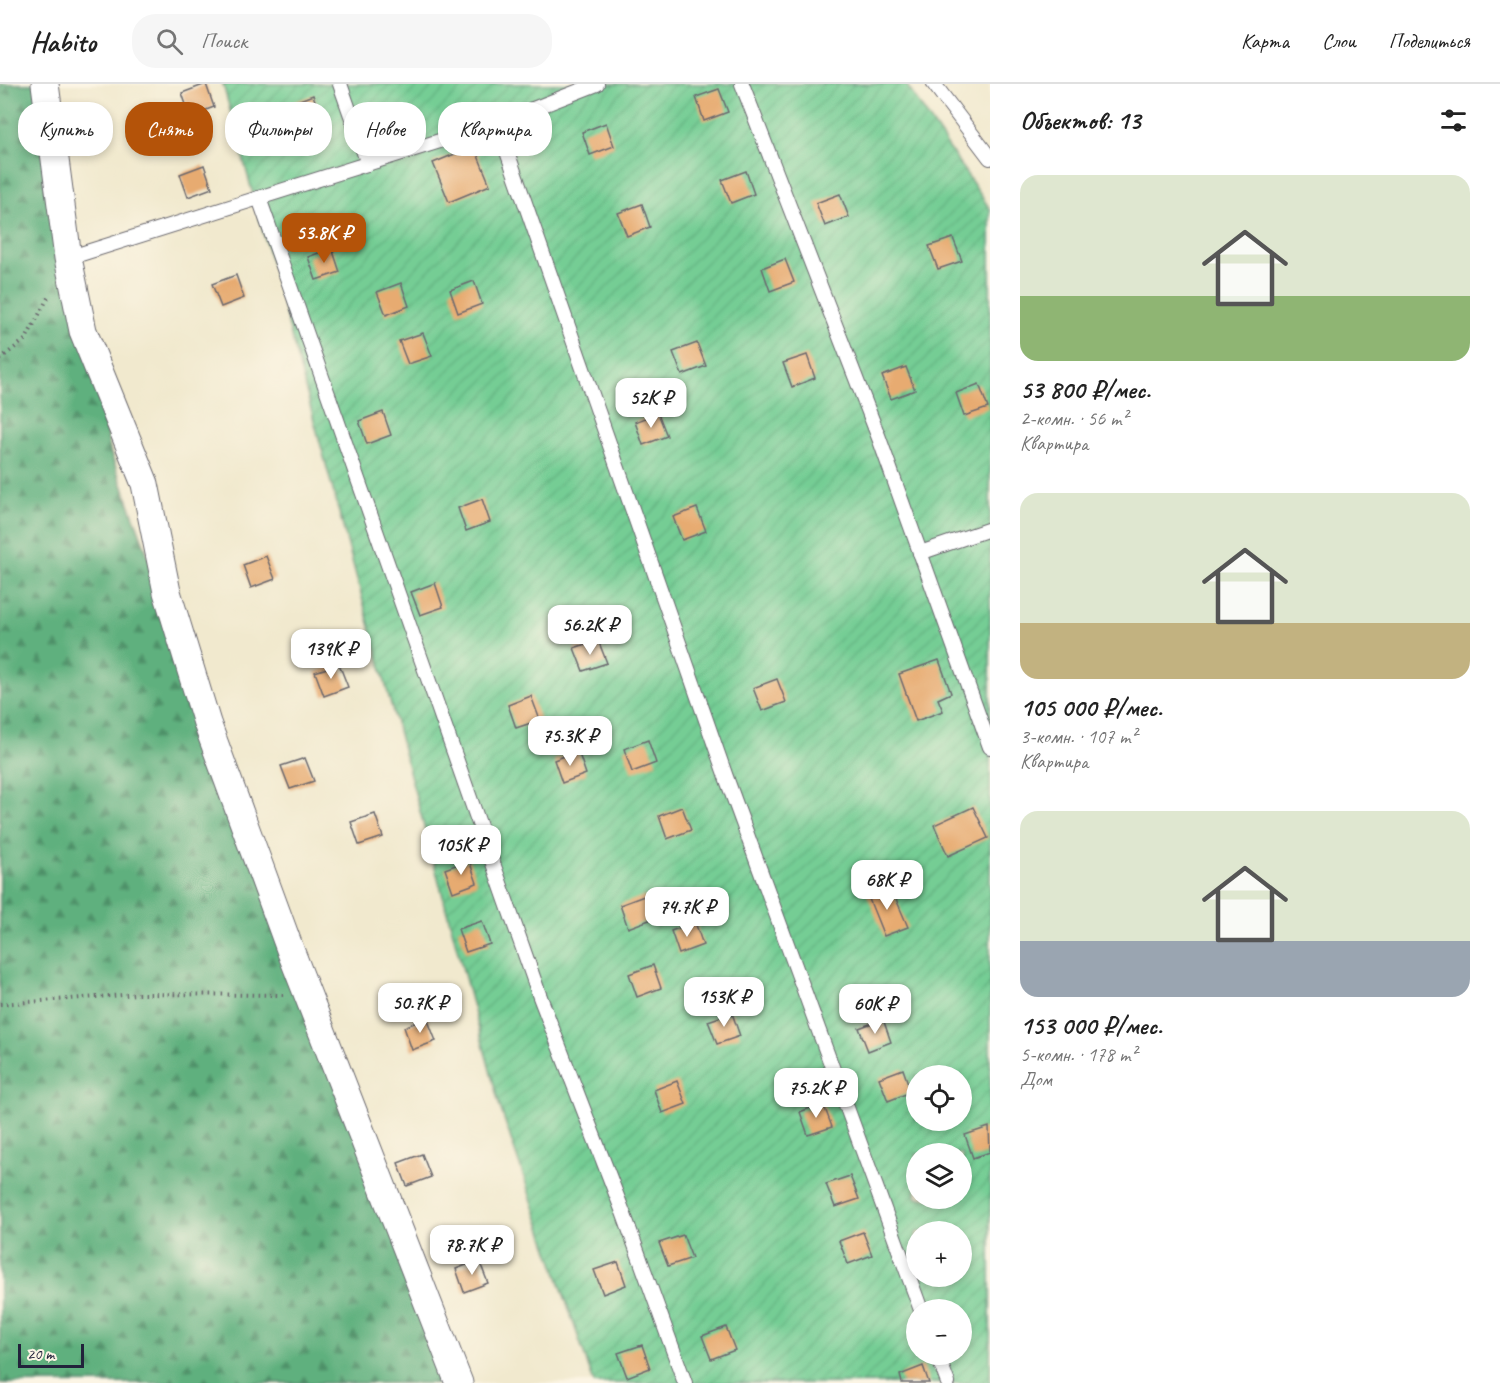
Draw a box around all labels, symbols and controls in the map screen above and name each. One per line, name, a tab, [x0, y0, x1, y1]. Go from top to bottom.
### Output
search box	[132, 14, 552, 68]
text: Habito	[30, 24, 96, 59]
icon: search	[153, 25, 186, 58]
text: Поиск	[201, 27, 247, 55]
text: Карта	[1241, 28, 1289, 54]
text: Слои	[1322, 28, 1356, 54]
text: Поделиться	[1389, 28, 1470, 54]
chip: Купить	[18, 102, 113, 156]
chip: Снять	[125, 102, 213, 156]
chip: Фильтры	[225, 102, 332, 156]
chip: Новое	[344, 102, 426, 156]
chip: Квартира	[438, 102, 552, 156]
text: Объектов: 13	[1020, 104, 1140, 137]
icon: filters	[1437, 104, 1470, 137]
pin: 53.8K ₽	[269, 213, 379, 264]
icon: home	[1191, 214, 1299, 322]
text: 53.8K ₽	[296, 220, 352, 245]
text: 53 800 ₽/мес.	[1020, 373, 1151, 406]
pin: 52K ₽	[609, 378, 693, 429]
text: 52K ₽	[629, 385, 673, 410]
text: 2-комн. · 56 m²	[1020, 406, 1128, 431]
text: Квартира	[1020, 431, 1088, 456]
icon: home	[1191, 532, 1299, 640]
pin: 56.2K ₽	[535, 605, 645, 656]
text: 56.2K ₽	[562, 612, 618, 637]
pin: 139K ₽	[282, 629, 380, 680]
text: 139K ₽	[305, 636, 357, 661]
text: 105 000 ₽/мес.	[1020, 691, 1162, 724]
pin: 75.3K ₽	[515, 716, 625, 767]
text: 75.3K ₽	[542, 723, 598, 748]
text: 3-комн. · 107 m²	[1020, 724, 1137, 749]
text: Квартира	[1020, 749, 1088, 774]
pin: 105K ₽	[412, 825, 510, 876]
text: 105K ₽	[435, 832, 487, 857]
icon: home	[1191, 850, 1299, 958]
pin: 68K ₽	[845, 860, 929, 911]
text: 68K ₽	[865, 867, 909, 892]
pin: 74.7K ₽	[632, 887, 742, 938]
text: 74.7K ₽	[659, 894, 715, 919]
pin: 153K ₽	[675, 977, 773, 1028]
pin: 50.7K ₽	[365, 983, 475, 1034]
text: 153K ₽	[698, 984, 750, 1009]
pin: 60K ₽	[833, 984, 917, 1035]
text: 50.7K ₽	[392, 990, 448, 1015]
text: 60K ₽	[853, 991, 897, 1016]
text: 153 000 ₽/мес.	[1020, 1009, 1162, 1042]
text: 5-комн. · 178 m²	[1020, 1042, 1137, 1067]
map controls	[906, 1065, 972, 1365]
button: locate	[906, 1065, 972, 1131]
text: Дом	[1020, 1067, 1052, 1092]
pin: 75.2K ₽	[761, 1068, 871, 1119]
text: 75.2K ₽	[788, 1075, 844, 1100]
button: layers	[906, 1143, 972, 1209]
button: +	[906, 1221, 972, 1287]
pin: 78.7K ₽	[417, 1225, 527, 1276]
text: 78.7K ₽	[444, 1232, 500, 1257]
button: −	[906, 1299, 972, 1365]
scale bar	[18, 1341, 84, 1368]
text: 20 m	[27, 1344, 54, 1364]

